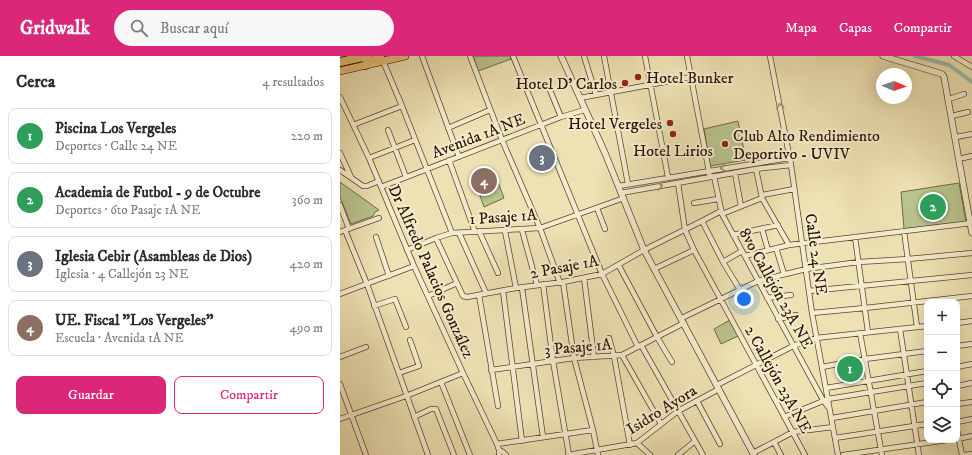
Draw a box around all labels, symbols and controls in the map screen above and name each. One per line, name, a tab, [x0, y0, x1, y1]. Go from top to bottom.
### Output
search box	[114, 10, 394, 46]
text: Gridwalk	[20, 17, 90, 40]
icon: search	[128, 17, 150, 39]
text: Buscar aquí	[160, 19, 228, 38]
text: Mapa	[785, 19, 817, 37]
text: Capas	[839, 19, 872, 37]
text: Compartir	[894, 19, 952, 37]
place label: Hotel Bunker	[646, 68, 734, 88]
north arrow	[876, 68, 912, 104]
text: Cerca	[16, 71, 55, 93]
marker: Hotel Bunker	[633, 72, 643, 82]
text: 4 resultados	[262, 74, 324, 90]
place label: Hotel D' Carlos	[515, 74, 617, 94]
marker: Hotel D' Carlos	[620, 78, 630, 88]
one-way arrow	[776, 103, 784, 109]
street label: Avenida 1A NE	[429, 109, 528, 163]
place label: Hotel Vergeles	[568, 114, 662, 134]
marker: Hotel Vergeles	[665, 118, 675, 128]
text: Piscina Los Vergeles	[55, 119, 176, 138]
place label: Club Alto Rendimiento Deportivo - UVIV	[733, 126, 880, 164]
text: 1	[28, 128, 32, 144]
text: 220 m	[291, 128, 323, 144]
marker: Hotel Lirios	[668, 129, 678, 139]
text: Deportes · Calle 24 NE	[55, 138, 177, 154]
marker: Club Alto Rendimiento Deportivo - UVIV	[720, 139, 730, 149]
place label: Hotel Lirios	[633, 141, 713, 161]
pin: 3	[529, 143, 555, 173]
one-way arrow	[720, 163, 726, 172]
pin: 4	[471, 166, 497, 196]
street label: Dr Alfredo Palacios González	[384, 182, 478, 361]
one-way arrow	[657, 182, 663, 191]
text: Academia de Futbol - 9 de Octubre	[55, 183, 260, 202]
text: 2	[27, 192, 33, 208]
text: 360 m	[292, 192, 323, 208]
pin: 2	[920, 192, 946, 222]
text: Deportes · 6to Pasaje 1A NE	[55, 202, 200, 218]
street label: 1 Pasaje 1A	[469, 205, 538, 229]
street label: Calle 24 NE	[800, 212, 832, 296]
street label: 8vo Callejón 23A NE	[735, 225, 818, 352]
text: Iglesia Cebir (Asambleas de Dios)	[55, 247, 252, 266]
street label: 2 Pasaje 1A	[528, 250, 601, 283]
text: 3	[28, 256, 32, 272]
text: 420 m	[290, 256, 323, 272]
text: Iglesia · 4 Callejón 23 NE	[55, 266, 188, 282]
your location	[734, 289, 754, 309]
map controls	[924, 299, 960, 443]
button: +	[924, 299, 960, 335]
text: UE. Fiscal "Los Vergeles"	[55, 311, 214, 330]
text: 4	[26, 320, 34, 336]
text: 490 m	[289, 320, 323, 336]
street label: 2 Callejón 23A NE	[740, 322, 816, 437]
text: Escuela · Avenida 1A NE	[55, 330, 184, 346]
street label: 3 Pasaje 1A	[544, 334, 613, 360]
button: −	[924, 335, 960, 371]
pin: 1	[837, 354, 863, 384]
button: locate	[924, 371, 960, 407]
button: Guardar	[16, 376, 166, 414]
button: Compartir	[174, 376, 324, 414]
street label: Isidro Ayora	[623, 380, 701, 439]
button: layers	[924, 407, 960, 443]

